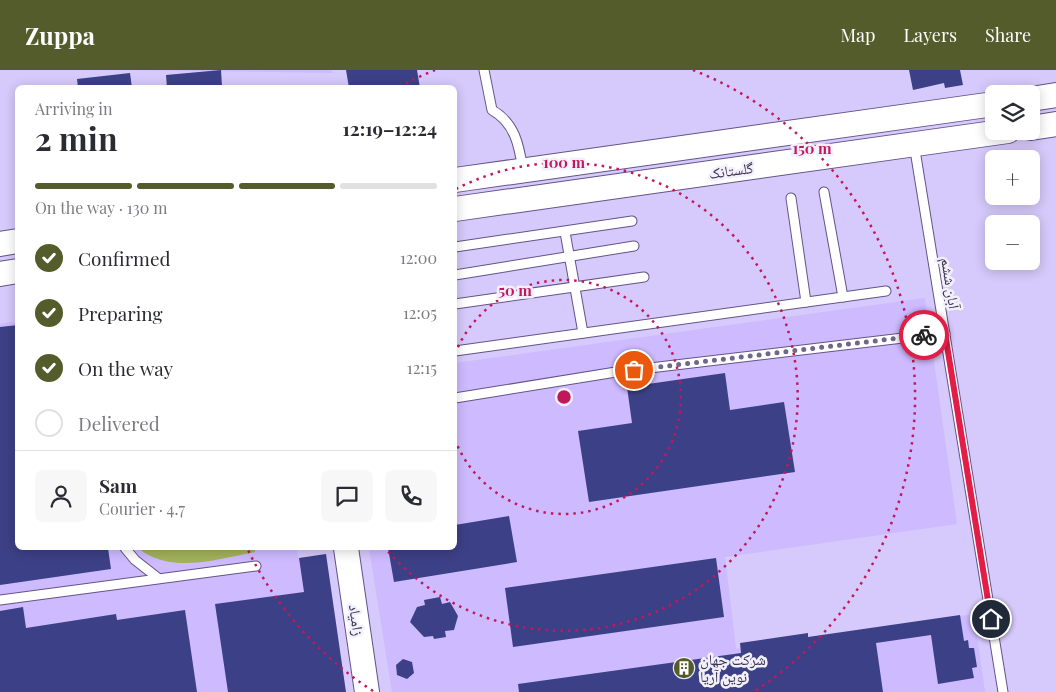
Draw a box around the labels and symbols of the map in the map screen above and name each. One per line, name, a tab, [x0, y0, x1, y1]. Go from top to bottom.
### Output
text: 150 m	[792, 138, 832, 158]
text: 100 m	[543, 152, 586, 172]
street label: گلستانک	[707, 157, 755, 183]
street label: آبان ششم	[936, 256, 965, 311]
text: 50 m	[498, 280, 532, 300]
courier	[899, 310, 949, 360]
pin	[613, 349, 655, 391]
centre of rings	[555, 388, 573, 406]
pin	[970, 598, 1012, 640]
street label: زامیاد	[345, 603, 369, 637]
place label: شرکت جهان نوین آریا	[700, 649, 766, 687]
building icon: شرکت جهان نوین آریا	[672, 656, 696, 680]

